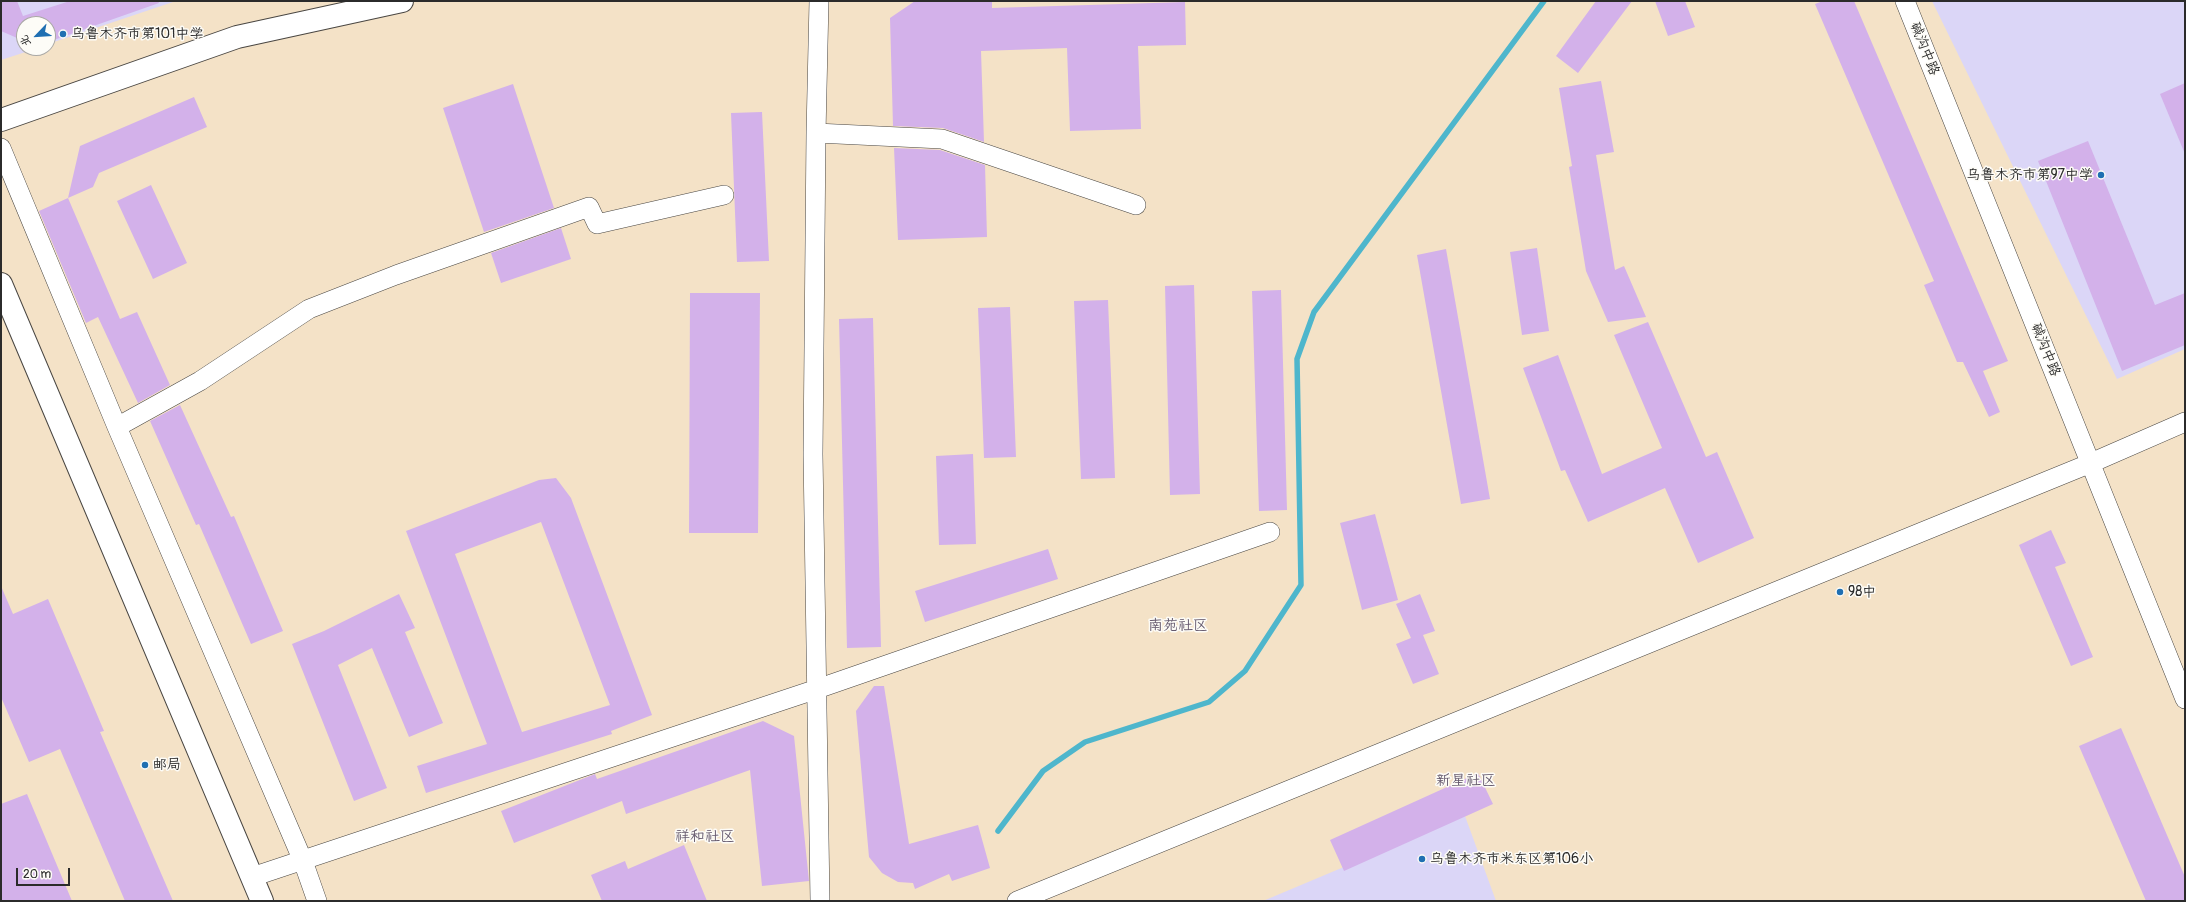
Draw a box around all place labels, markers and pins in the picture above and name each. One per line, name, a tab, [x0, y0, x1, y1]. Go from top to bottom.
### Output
place label: 乌鲁木齐市第101中学	[71, 26, 204, 42]
marker: 乌鲁木齐市第101中学	[58, 29, 68, 39]
place label: 乌鲁木齐市第97中学	[1966, 167, 2093, 183]
marker: 乌鲁木齐市第97中学	[2096, 170, 2106, 180]
place label: 98中	[1848, 584, 1876, 600]
marker: 98中	[1835, 587, 1845, 597]
place label: 邮局	[153, 757, 181, 773]
marker: 邮局	[140, 760, 150, 770]
place label: 乌鲁木齐市米东区第106小	[1430, 851, 1593, 867]
marker: 乌鲁木齐市米东区第106小	[1417, 854, 1427, 864]

